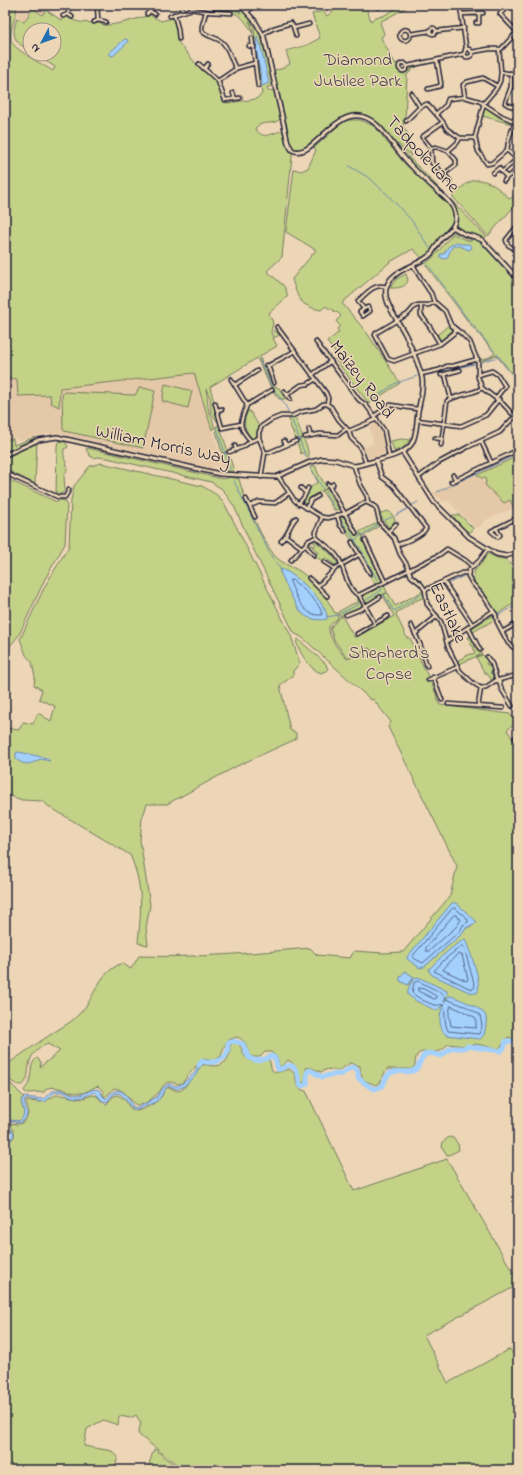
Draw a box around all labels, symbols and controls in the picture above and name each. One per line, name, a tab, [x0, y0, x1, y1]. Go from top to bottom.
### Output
north arrow	[22, 22, 62, 62]
text: N	[27, 40, 44, 56]
park label: Diamond Jubilee Park	[314, 48, 402, 95]
street label: Tadpole Lane	[379, 110, 465, 200]
street label: Maizey Road	[322, 335, 400, 425]
street label: William Morris Way	[93, 419, 233, 473]
street label: Eastlake	[422, 578, 473, 649]
park label: Shepherd's Copse	[349, 641, 429, 688]

